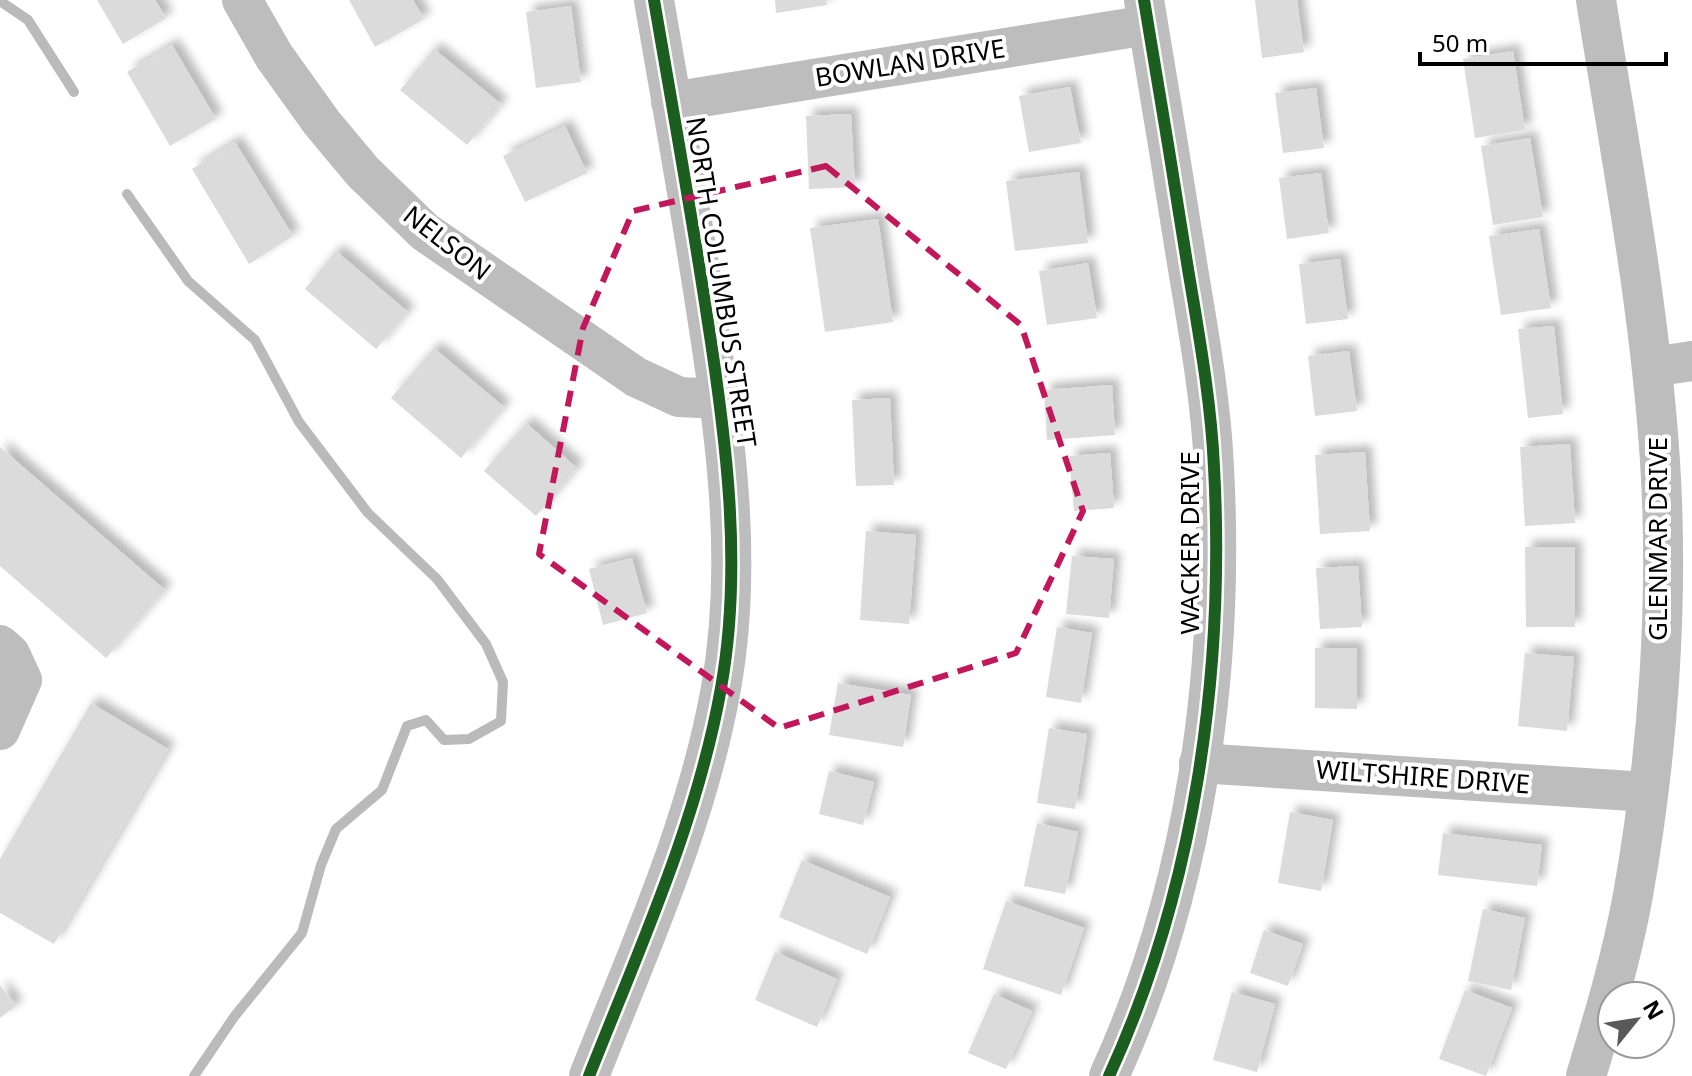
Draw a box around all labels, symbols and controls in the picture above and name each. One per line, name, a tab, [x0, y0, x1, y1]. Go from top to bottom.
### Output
scale bar	[1420, 16, 1666, 66]
text: 50 m	[1432, 26, 1488, 59]
street label: BOWLAN DRIVE	[812, 29, 1007, 95]
street label: NORTH COLUMBUS STREET	[678, 114, 766, 450]
street label: NELSON	[396, 197, 499, 288]
street label: GLENMAR DRIVE	[1639, 437, 1675, 641]
street label: WACKER DRIVE	[1171, 451, 1207, 635]
street label: WILTSHIRE DRIVE	[1315, 751, 1531, 801]
north arrow	[1596, 980, 1676, 1060]
text: N	[1637, 994, 1672, 1025]

